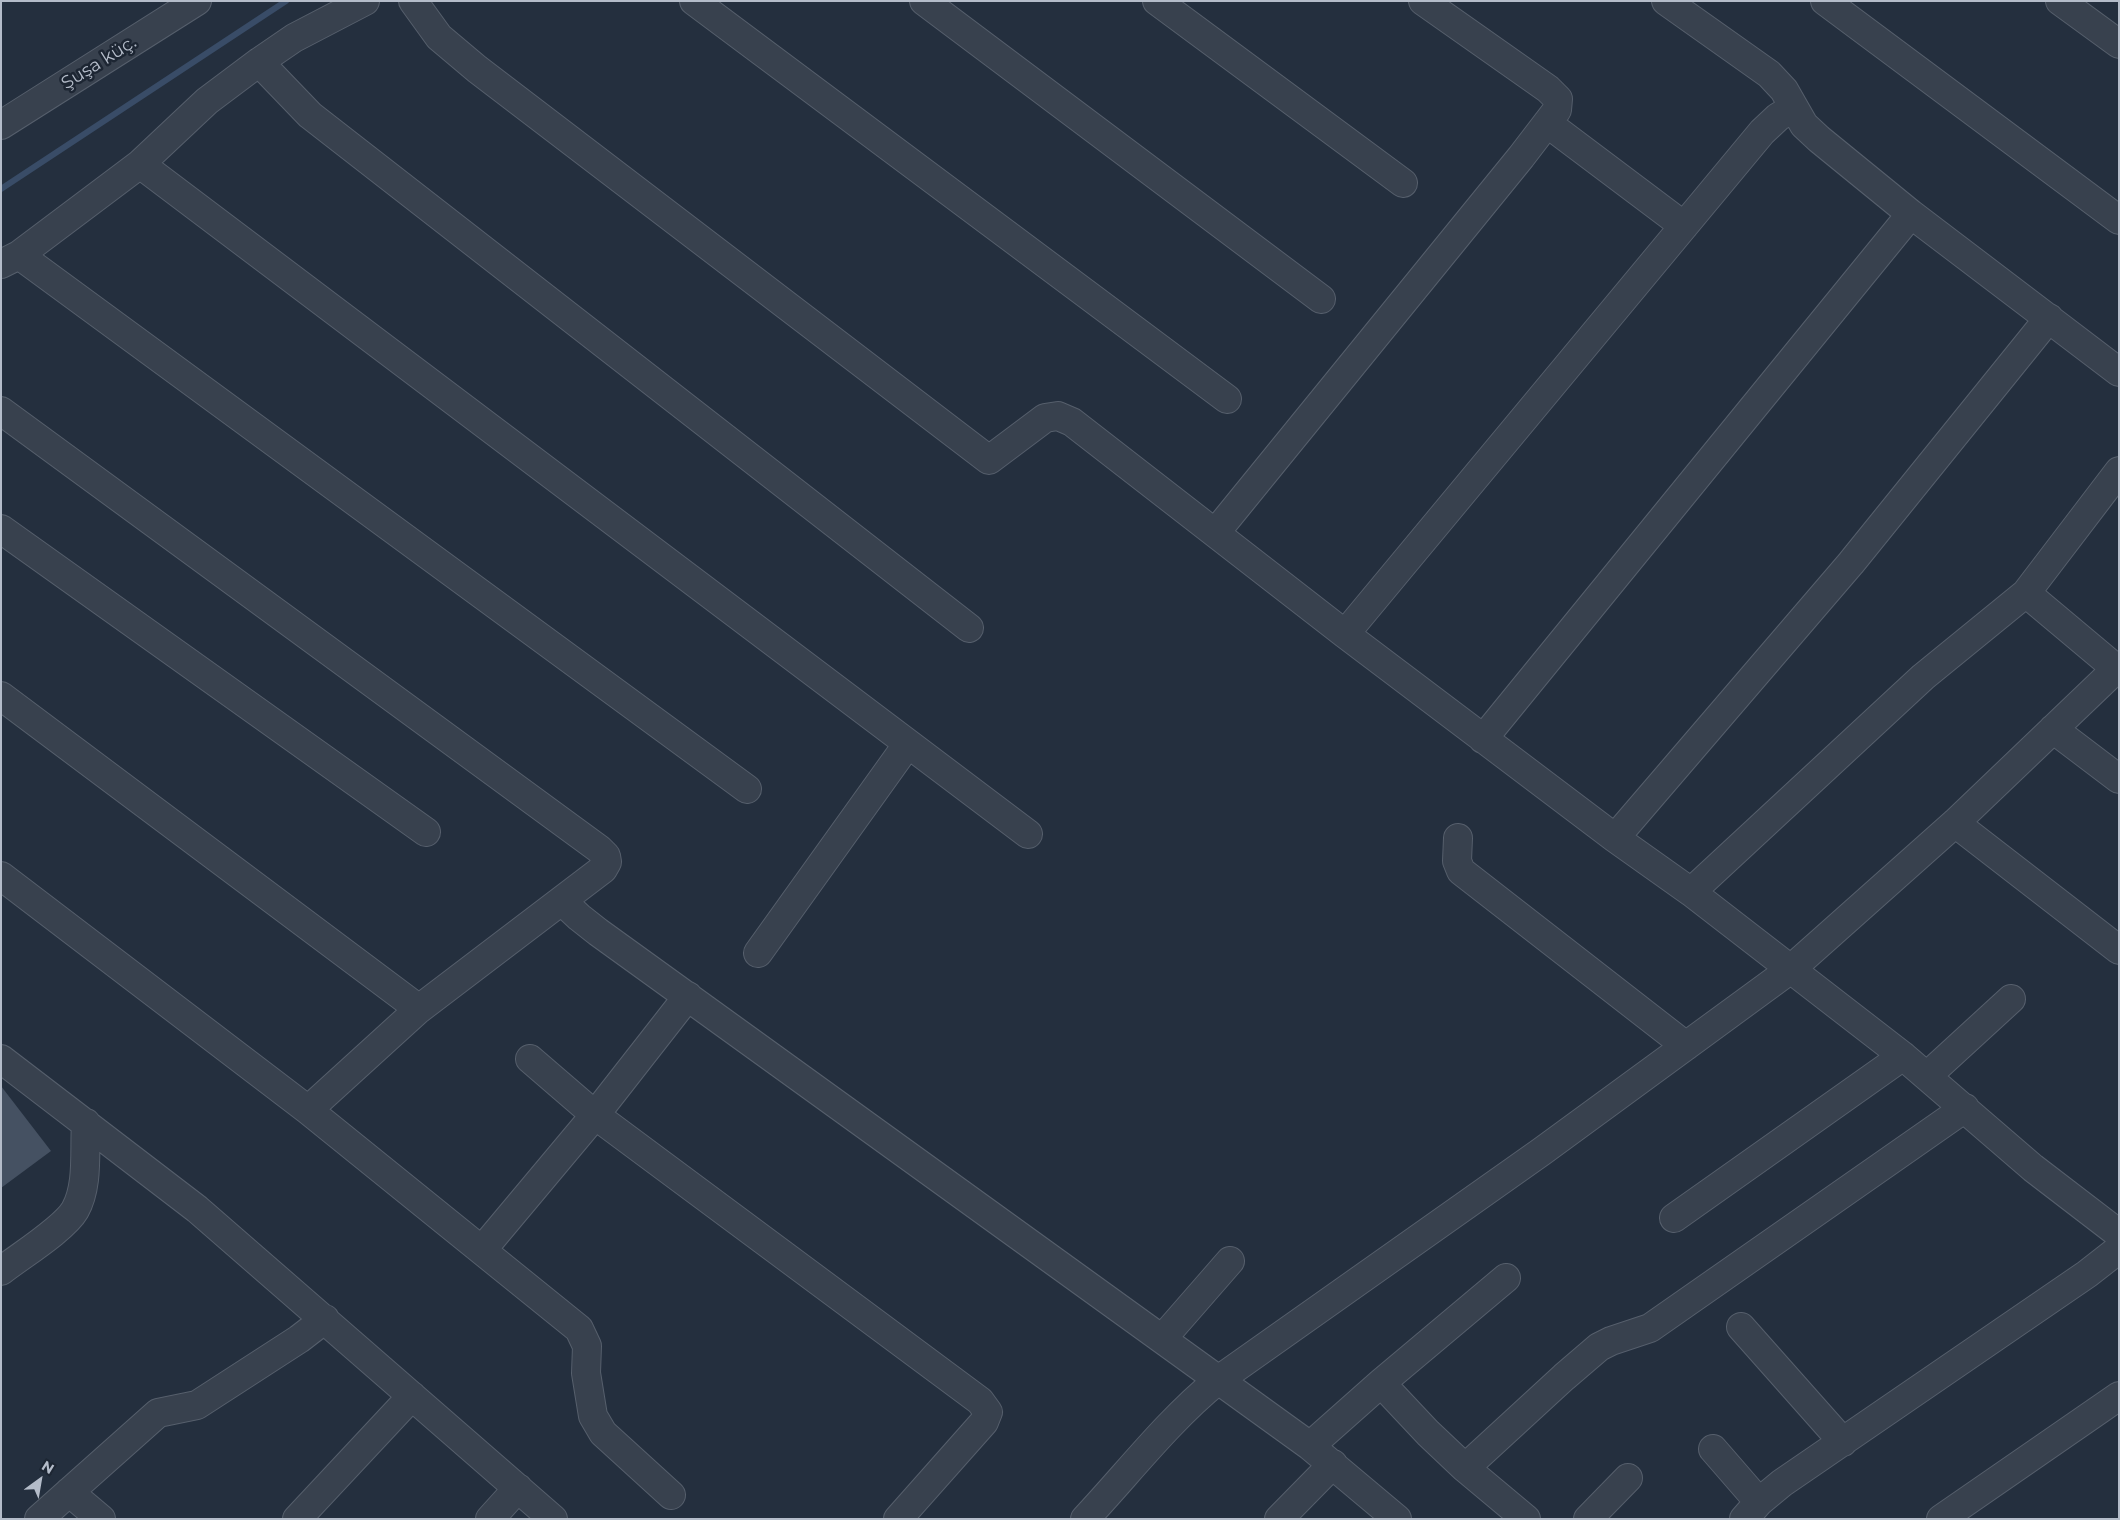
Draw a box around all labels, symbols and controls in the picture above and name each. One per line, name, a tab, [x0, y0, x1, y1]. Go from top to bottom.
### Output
street label: Şuşa küç.	[58, 32, 140, 94]
north arrow	[15, 1455, 65, 1505]
text: N	[38, 1457, 58, 1478]

